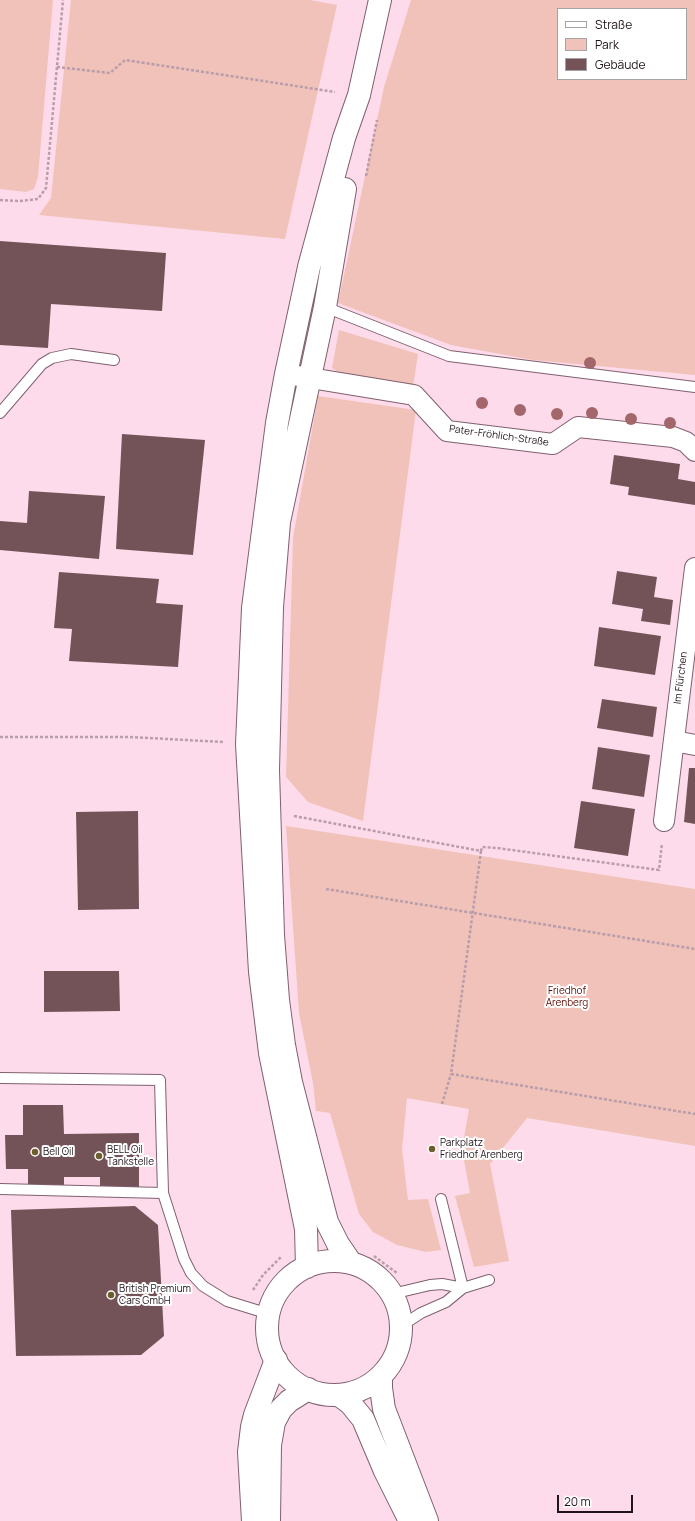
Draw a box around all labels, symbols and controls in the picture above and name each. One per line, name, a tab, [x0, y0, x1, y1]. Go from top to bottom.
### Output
legend	[557, 8, 687, 80]
text: Straße	[595, 16, 632, 33]
text: Park	[595, 36, 619, 53]
text: Gebäude	[595, 56, 646, 73]
street label: Pater-Fröhlich-Straße	[448, 423, 550, 449]
street label: Im Flürchen	[672, 651, 690, 705]
park label: Friedhof Arenberg	[546, 985, 588, 1008]
place label: Parkplatz Friedhof Arenberg	[440, 1137, 523, 1160]
place label: BELL Oil Tankstelle	[107, 1144, 154, 1168]
marker: Parkplatz Friedhof Arenberg	[427, 1144, 437, 1154]
place label: Bell Oil	[43, 1146, 74, 1158]
marker: Bell Oil	[30, 1147, 40, 1157]
marker: BELL Oil Tankstelle	[94, 1151, 104, 1161]
place label: British Premium Cars GmbH	[119, 1283, 191, 1306]
marker: British Premium Cars GmbH	[106, 1290, 116, 1300]
scale bar	[559, 1487, 635, 1513]
text: 20 m	[564, 1493, 591, 1510]

